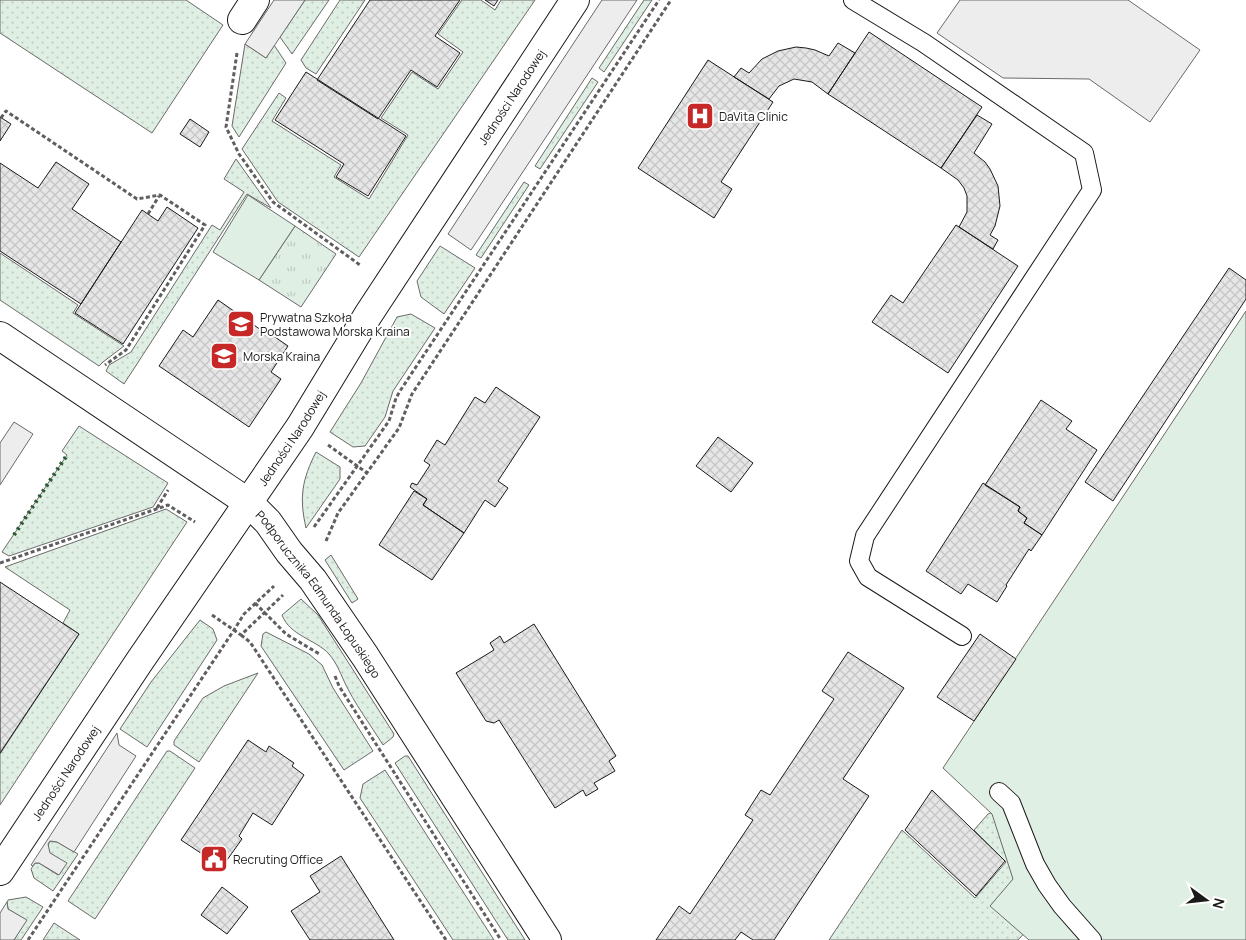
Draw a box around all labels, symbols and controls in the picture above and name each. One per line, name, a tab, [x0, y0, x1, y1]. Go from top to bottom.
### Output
street label: Jedności Narodowej	[474, 46, 549, 148]
hospital icon: DaVita Clinic	[685, 101, 715, 131]
place label: DaVita Clinic	[719, 108, 788, 125]
school or university icon: Prywatna Szkoła Podstawowa Morska Kraina	[226, 309, 256, 339]
place label: Prywatna Szkoła Podstawowa Morska Kraina	[260, 309, 410, 340]
school or university icon: Morska Kraina	[209, 341, 239, 371]
place label: Morska Kraina	[243, 348, 320, 365]
street label: Jedności Narodowej	[254, 387, 329, 489]
street label: Podporucznika Edmunda Łopuskiego	[252, 506, 385, 681]
street label: Jedności Narodowej	[28, 722, 103, 824]
public building icon: Recruting Office	[199, 844, 229, 874]
place label: Recruting Office	[233, 851, 323, 868]
north arrow	[1181, 875, 1231, 925]
text: N	[1209, 896, 1230, 911]

